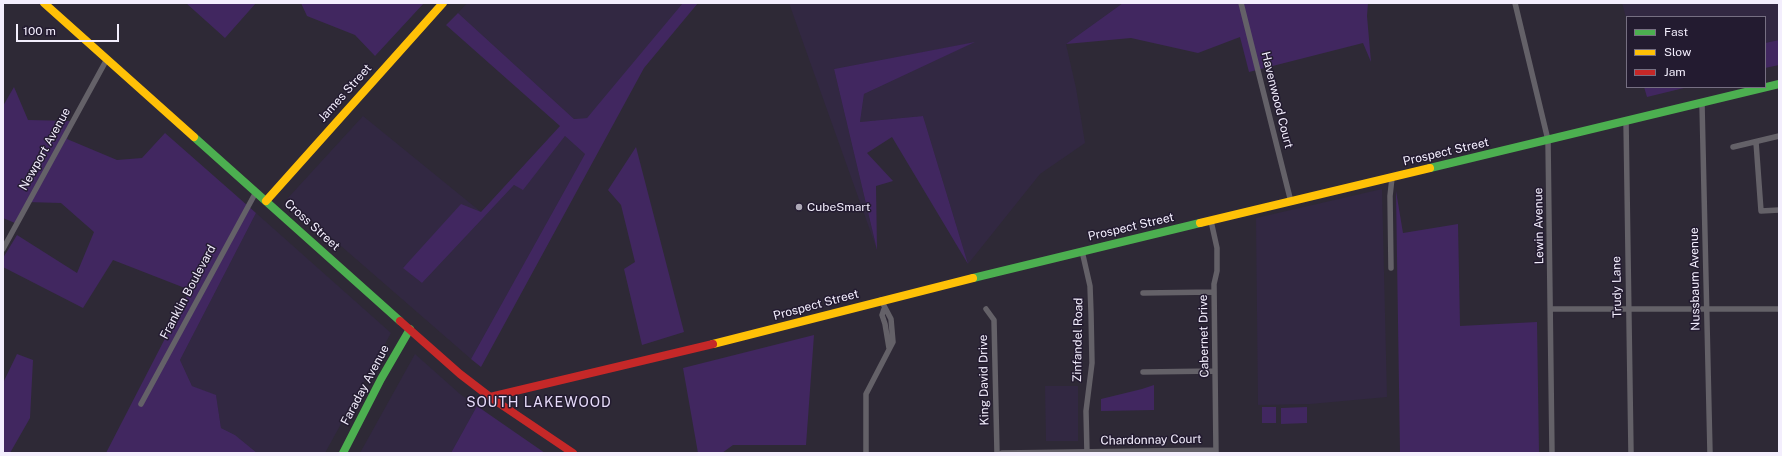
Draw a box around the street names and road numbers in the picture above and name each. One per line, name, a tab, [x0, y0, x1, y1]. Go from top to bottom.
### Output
street label: Havenwood Court	[1258, 50, 1296, 150]
street label: James Street	[315, 61, 375, 125]
street label: Newport Avenue	[16, 105, 74, 193]
street label: Prospect Street	[1402, 135, 1490, 169]
street label: Lewin Avenue	[1531, 187, 1547, 265]
street label: Cross Street	[281, 196, 343, 254]
street label: Prospect Street	[1087, 210, 1175, 244]
street label: Nussbaum Avenue	[1687, 227, 1703, 331]
street label: Franklin Boulevard	[157, 242, 219, 342]
street label: Trudy Lane	[1609, 256, 1625, 318]
street label: Prospect Street	[772, 287, 860, 323]
street label: Cabernet Drive	[1196, 294, 1212, 378]
street label: Zinfandel Road	[1070, 298, 1086, 382]
street label: King David Drive	[976, 334, 992, 426]
street label: Faraday Avenue	[338, 342, 392, 428]
street label: Chardonnay Court	[1100, 432, 1202, 448]

